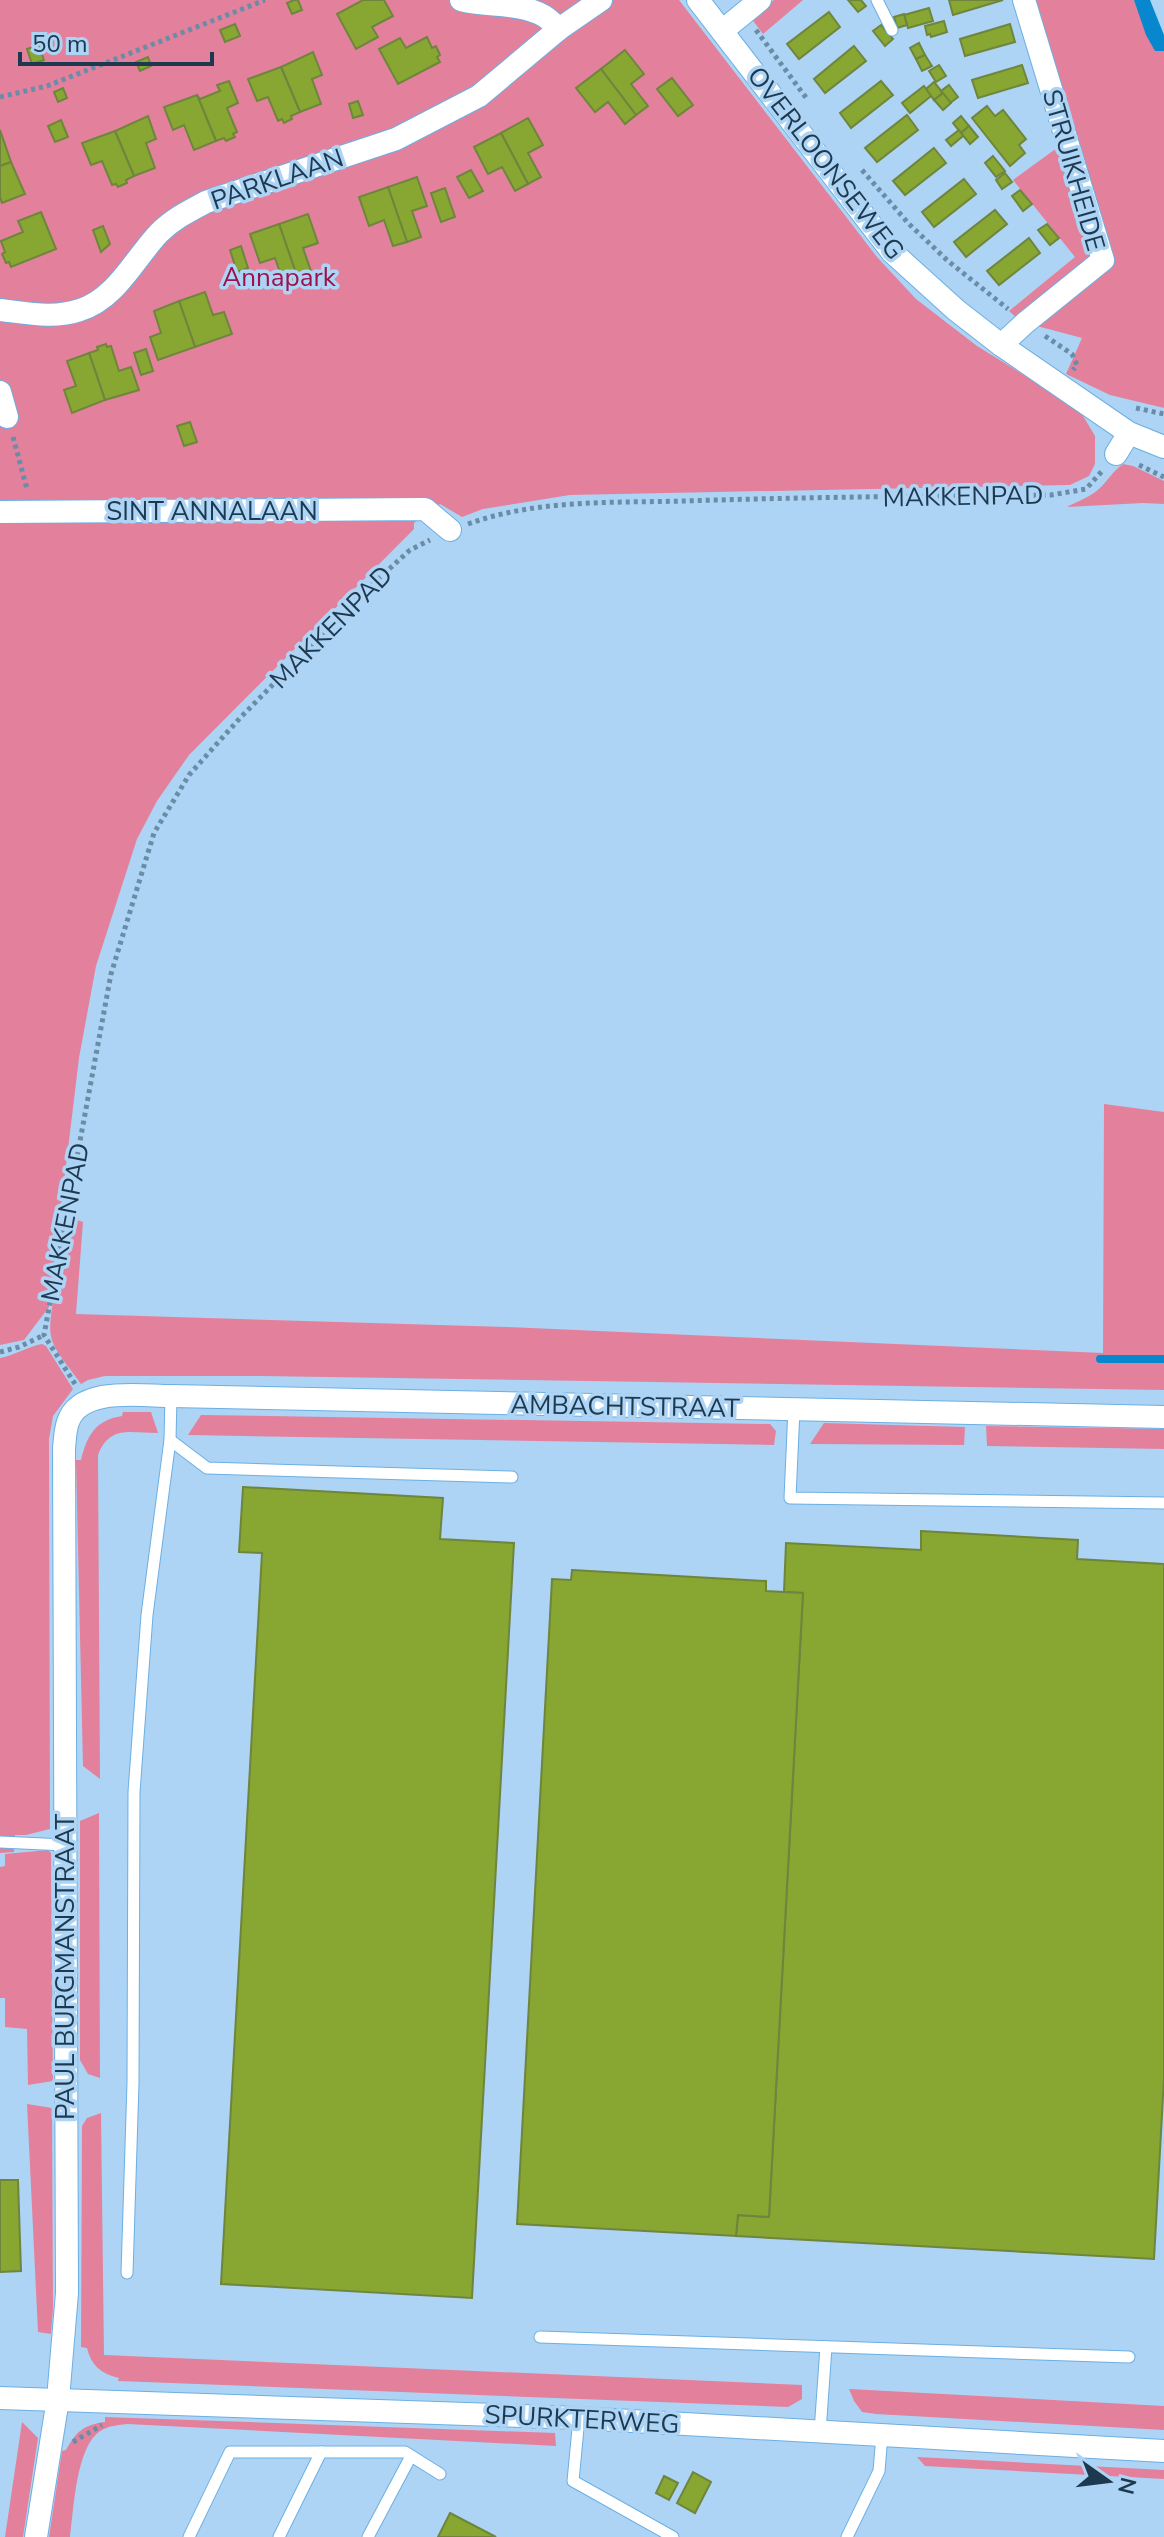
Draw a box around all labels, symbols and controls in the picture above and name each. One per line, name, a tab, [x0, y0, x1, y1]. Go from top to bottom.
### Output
scale bar	[20, 16, 212, 66]
text: 50 m	[32, 28, 88, 60]
street label: OVERLOONSEWEG	[739, 60, 912, 267]
street label: STRUIKHEIDE	[1034, 85, 1113, 255]
street label: PARKLAAN	[206, 140, 348, 218]
park label: Annapark	[222, 260, 337, 295]
street label: MAKKENPAD	[882, 478, 1044, 515]
street label: SINT ANNALAAN	[106, 494, 318, 529]
street label: MAKKENPAD	[262, 558, 401, 697]
street label: MAKKENPAD	[33, 1140, 98, 1304]
street label: AMBACHTSTRAAT	[510, 1387, 740, 1426]
street label: PAUL BURGMANSTRAAT	[48, 1814, 83, 2120]
street label: SPURKTERWEG	[484, 2397, 680, 2442]
north arrow	[1068, 2441, 1148, 2521]
text: N	[1110, 2474, 1143, 2497]

